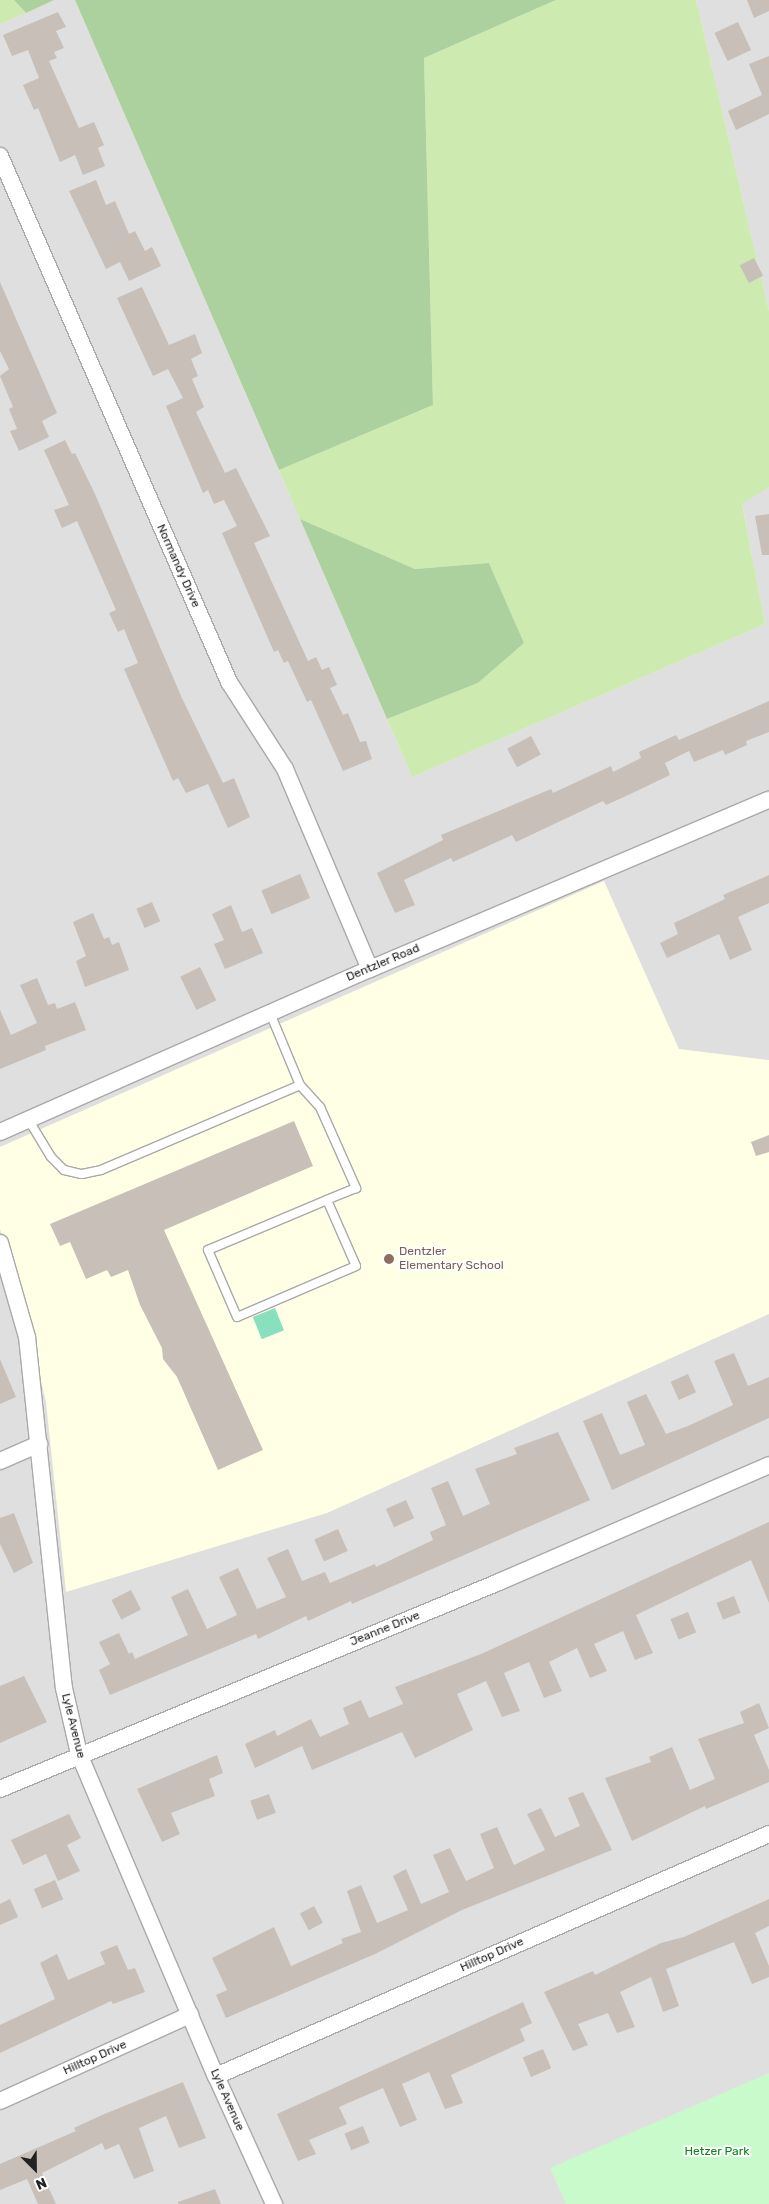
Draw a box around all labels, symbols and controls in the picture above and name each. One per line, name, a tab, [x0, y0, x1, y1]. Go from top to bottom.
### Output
street label: Normandy Drive	[153, 522, 203, 610]
street label: Dentzler Road	[344, 941, 422, 985]
place label: Dentzler Elementary School	[399, 1245, 504, 1273]
marker: Dentzler Elementary School	[383, 1253, 395, 1265]
street label: Jeanne Drive	[348, 1608, 422, 1650]
street label: Lyle Avenue	[58, 1692, 88, 1760]
street label: Hilltop Drive	[458, 1935, 526, 1975]
street label: Hilltop Drive	[61, 2038, 129, 2078]
street label: Lyle Avenue	[207, 2067, 247, 2133]
north arrow	[10, 2144, 60, 2194]
park label: Hetzer Park	[684, 2145, 750, 2159]
text: N	[33, 2173, 49, 2193]

